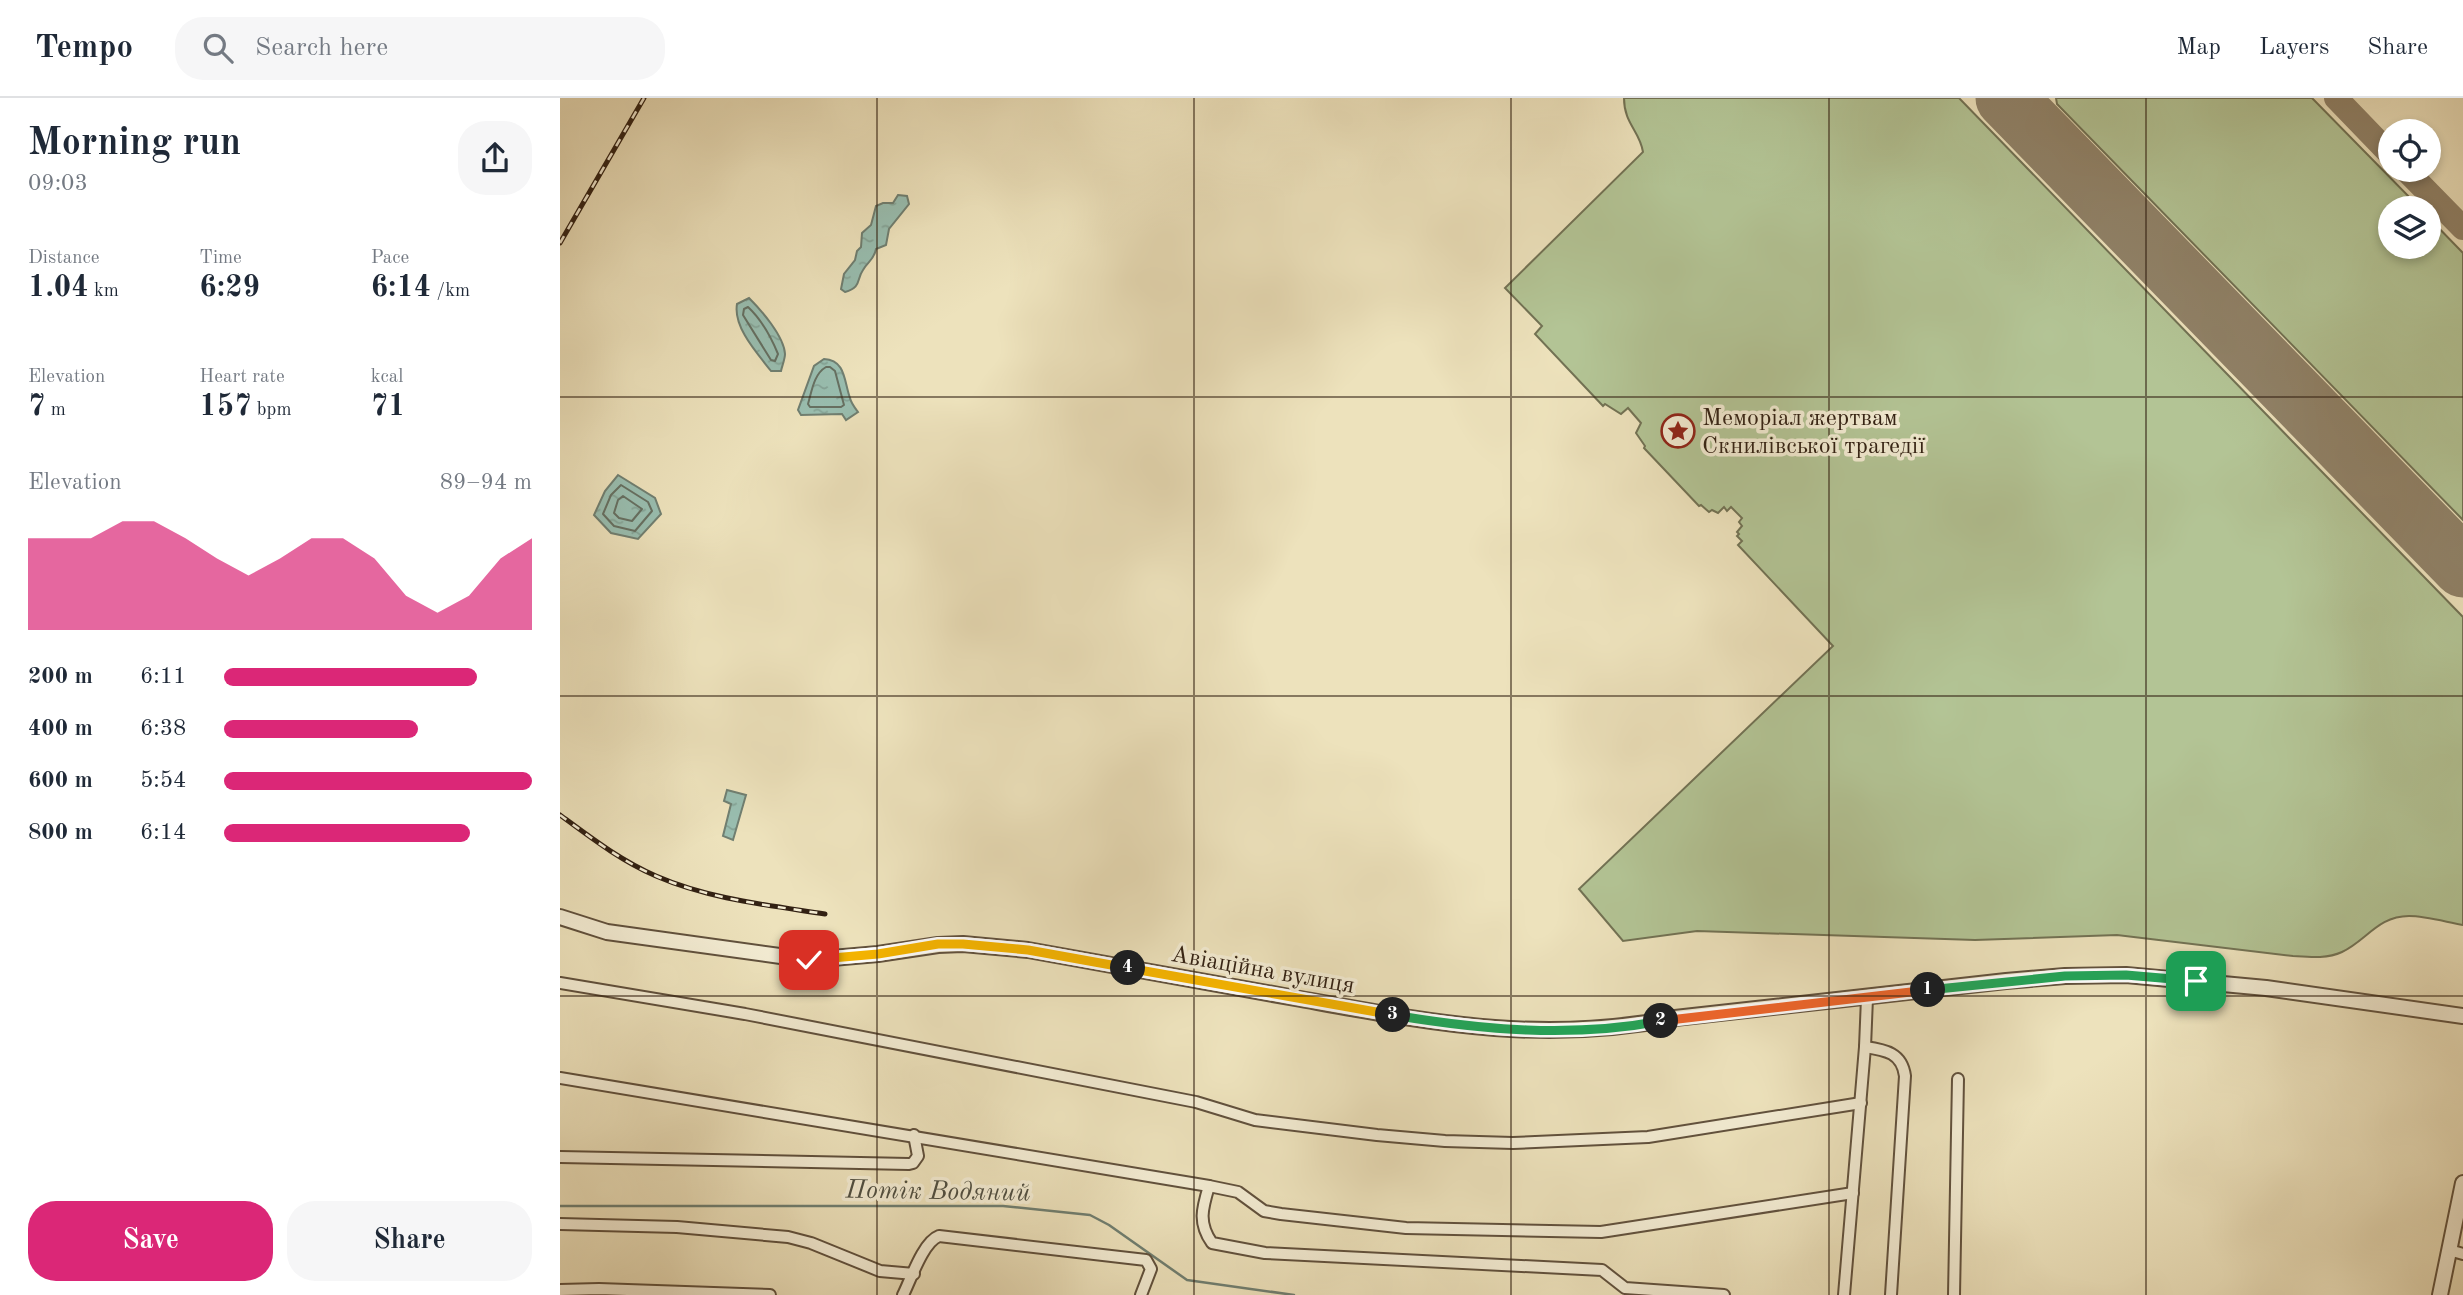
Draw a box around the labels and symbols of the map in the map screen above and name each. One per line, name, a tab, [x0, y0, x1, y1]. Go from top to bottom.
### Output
place label: Меморіал жертвам Скнилівської трагедії	[1702, 407, 1925, 459]
place icon: Меморіал жертвам Скнилівської трагедії	[1659, 412, 1697, 450]
pin	[779, 930, 839, 990]
street label: Авіаційна вулиця	[1169, 943, 1356, 999]
pin: 4	[1110, 950, 1146, 986]
pin	[2166, 951, 2226, 1011]
pin: 1	[1910, 972, 1946, 1008]
pin: 3	[1376, 998, 1410, 1032]
pin: 2	[1644, 1004, 1678, 1038]
water label: Потік Водяний	[844, 1177, 1031, 1207]

